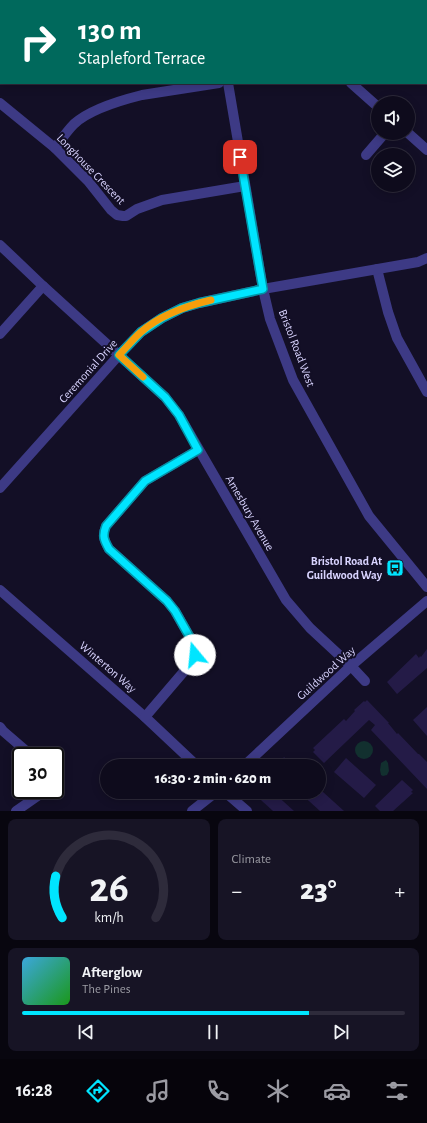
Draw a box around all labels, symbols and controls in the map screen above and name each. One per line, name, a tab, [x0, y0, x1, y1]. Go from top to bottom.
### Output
icon: right	[12, 16, 64, 68]
text: 130 m	[78, 17, 142, 45]
text: Stapleford Terrace	[78, 50, 205, 68]
map controls	[371, 96, 415, 192]
button: sound	[371, 96, 415, 140]
street label: Longhouse Crescent	[54, 131, 128, 207]
pin	[223, 140, 257, 174]
icon: arrive	[229, 146, 251, 168]
button: layers	[371, 148, 415, 192]
street label: Bristol Road West	[277, 308, 317, 389]
street label: Ceremonial Drive	[56, 337, 120, 405]
street label: Amesbury Avenue	[223, 473, 276, 553]
place label: Bristol Road At Guildwood Way	[307, 555, 383, 582]
bus stop icon: Bristol Road At Guildwood Way	[385, 558, 405, 578]
position arrow	[174, 634, 216, 676]
street label: Winterton Way	[77, 639, 139, 696]
street label: Guildwood Way	[295, 644, 358, 703]
speed limit sign: 30	[12, 747, 64, 799]
text: 16:30 · 2 min · 620 m	[155, 771, 271, 786]
text: Climate	[232, 853, 271, 866]
text: 26	[89, 867, 129, 908]
text: 23°	[300, 875, 336, 905]
text: −	[232, 880, 242, 902]
text: +	[394, 880, 405, 902]
text: km/h	[94, 910, 123, 924]
text: Afterglow	[82, 965, 142, 980]
text: The Pines	[82, 983, 131, 996]
icon: previous	[75, 1021, 97, 1043]
icon: pause	[202, 1021, 224, 1043]
icon: next	[330, 1021, 352, 1043]
icon: directions	[84, 1077, 112, 1105]
icon: music	[144, 1077, 172, 1105]
icon: phone	[204, 1077, 232, 1105]
icon: climate	[264, 1077, 292, 1105]
icon: car	[323, 1077, 351, 1105]
icon: filters	[383, 1077, 411, 1105]
text: 16:28	[16, 1082, 53, 1100]

